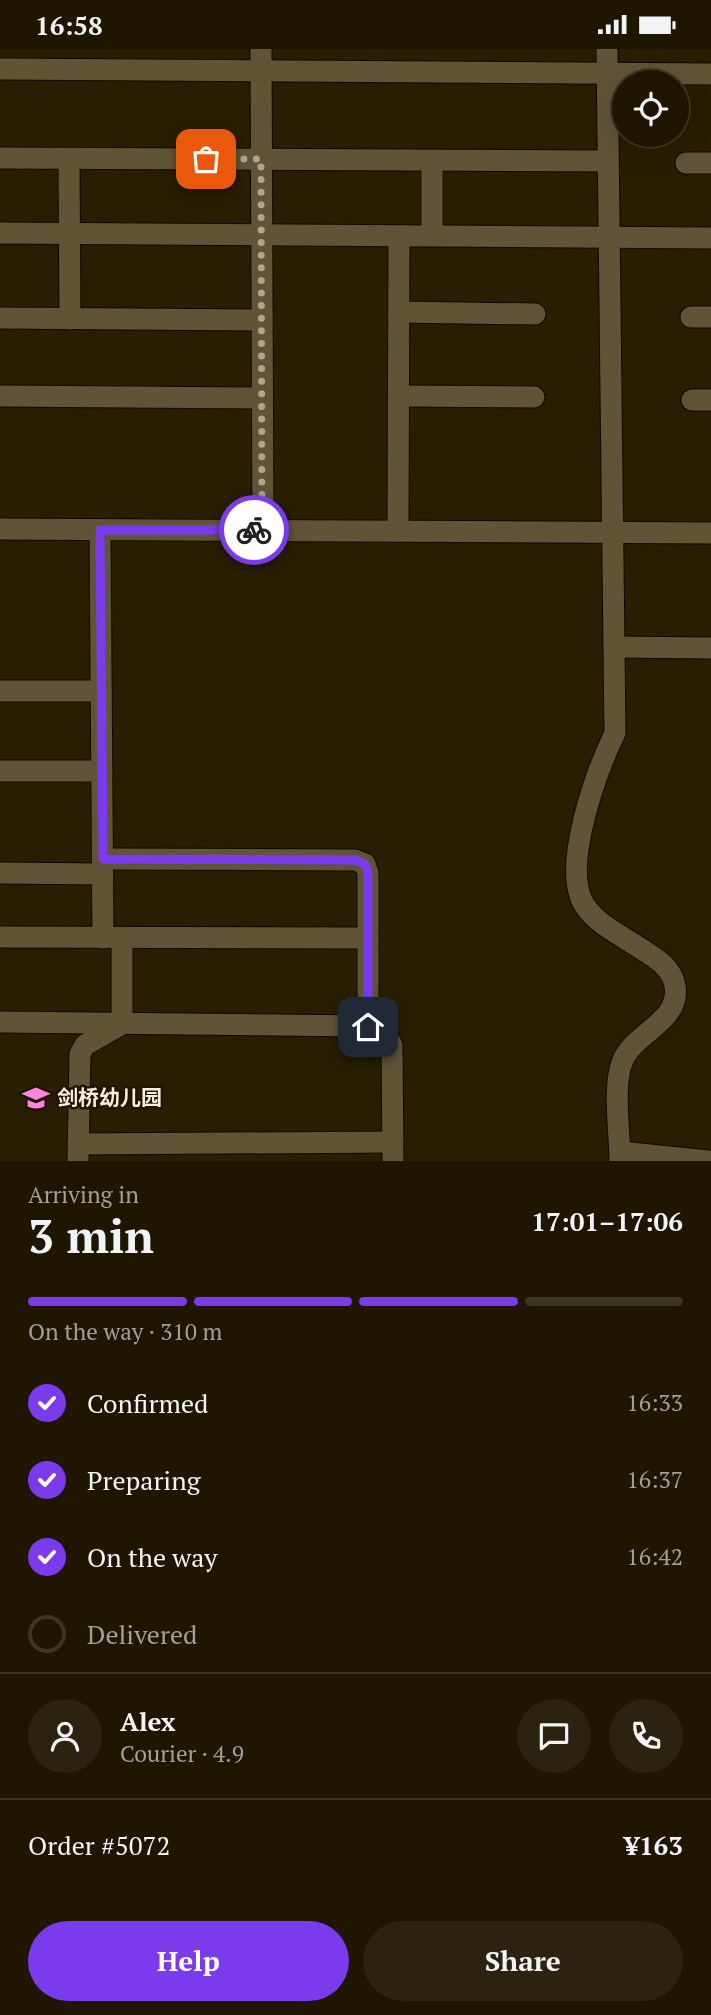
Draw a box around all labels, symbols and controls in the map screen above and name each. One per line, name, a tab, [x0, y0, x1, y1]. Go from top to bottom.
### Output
text: 16:58	[35, 8, 103, 42]
map controls	[612, 70, 689, 147]
button: locate	[612, 70, 689, 147]
pin	[176, 129, 236, 189]
icon: bag	[187, 140, 225, 178]
courier	[219, 495, 289, 565]
icon: bike	[235, 511, 273, 549]
pin	[338, 997, 398, 1057]
icon: home	[349, 1008, 387, 1046]
school or university icon: 剑桥幼儿园	[21, 1083, 51, 1113]
place label: 剑桥幼儿园	[57, 1083, 162, 1111]
text: Arriving in	[28, 1179, 139, 1210]
text: 17:01–17:06	[531, 1204, 683, 1238]
text: 3 min	[28, 1205, 154, 1266]
text: On the way · 310 m	[28, 1316, 222, 1347]
icon: check	[28, 1384, 66, 1422]
text: Confirmed	[87, 1386, 208, 1420]
text: 16:33	[626, 1387, 683, 1418]
icon: check	[28, 1461, 66, 1499]
text: Preparing	[87, 1463, 200, 1497]
text: 16:37	[626, 1464, 683, 1495]
icon: check	[28, 1538, 66, 1576]
text: On the way	[87, 1540, 218, 1574]
text: 16:42	[626, 1541, 683, 1572]
text: Delivered	[87, 1617, 197, 1651]
button: person	[28, 1699, 102, 1773]
button: chat	[517, 1699, 591, 1773]
button: phone	[609, 1699, 683, 1773]
text: Alex	[120, 1704, 176, 1738]
text: Courier · 4.9	[120, 1738, 244, 1769]
text: Order #5072	[28, 1828, 170, 1862]
text: ¥163	[624, 1828, 683, 1862]
button: Help	[28, 1921, 349, 2001]
button: Share	[363, 1921, 683, 2001]

